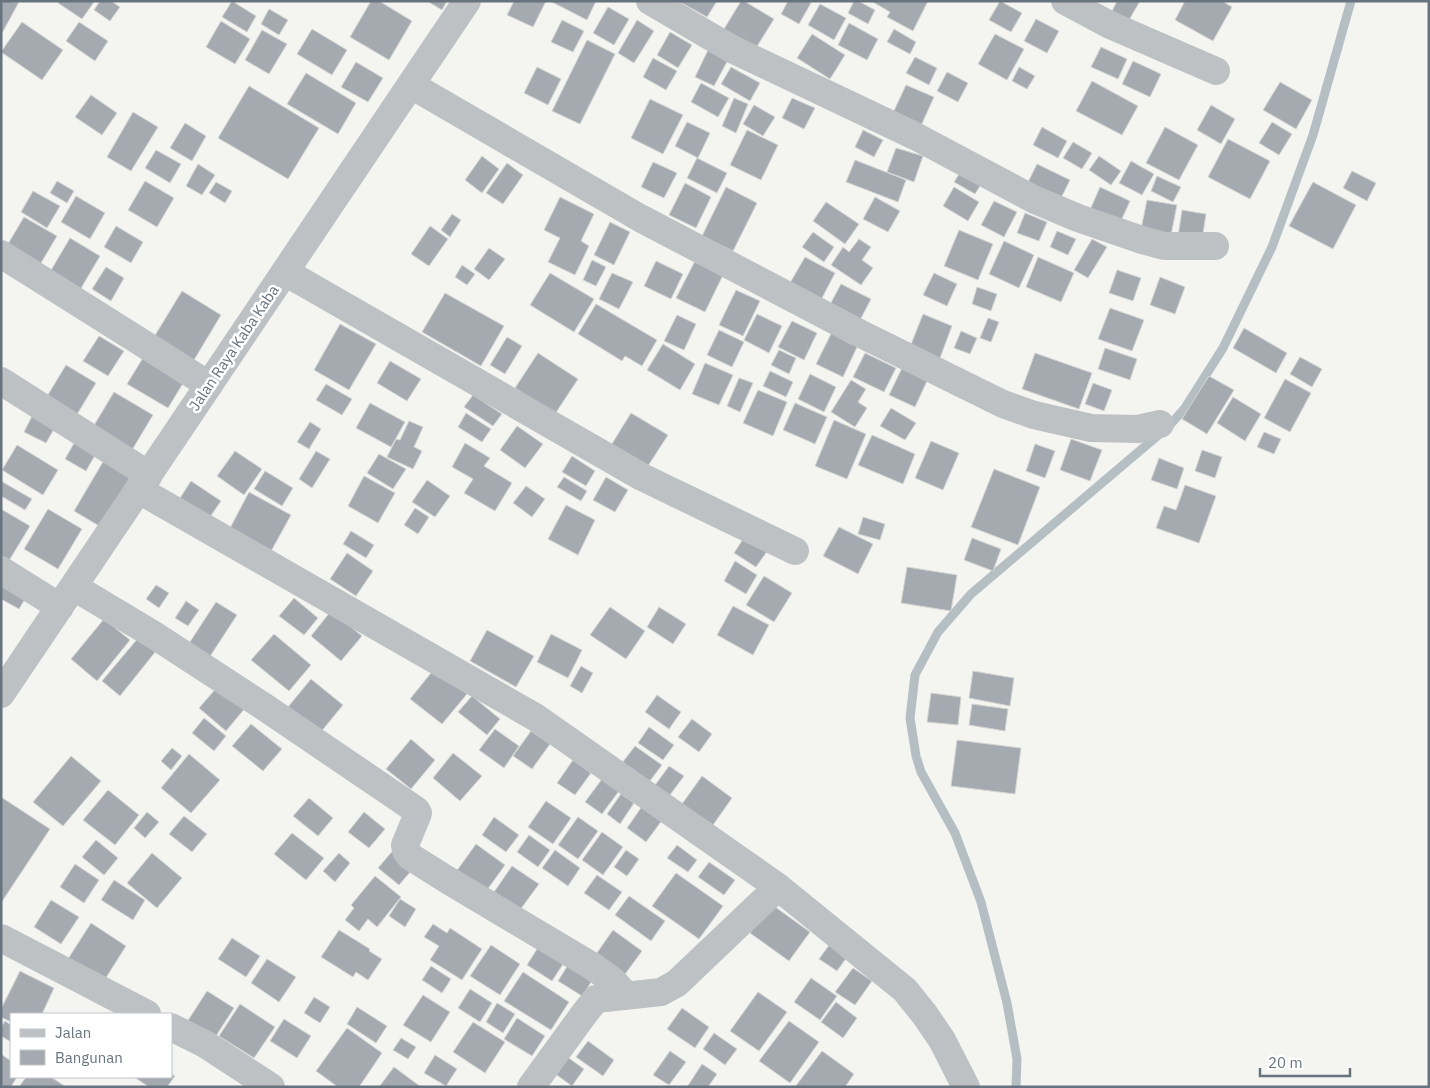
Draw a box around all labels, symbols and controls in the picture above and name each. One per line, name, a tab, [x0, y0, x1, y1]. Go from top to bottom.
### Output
street label: Jalan Raya Kaba Kaba	[184, 281, 283, 414]
legend	[10, 1013, 172, 1078]
text: Jalan	[55, 1023, 91, 1042]
scale bar	[1260, 1046, 1350, 1078]
text: Bangunan	[55, 1048, 123, 1067]
text: 20 m	[1268, 1053, 1303, 1072]

